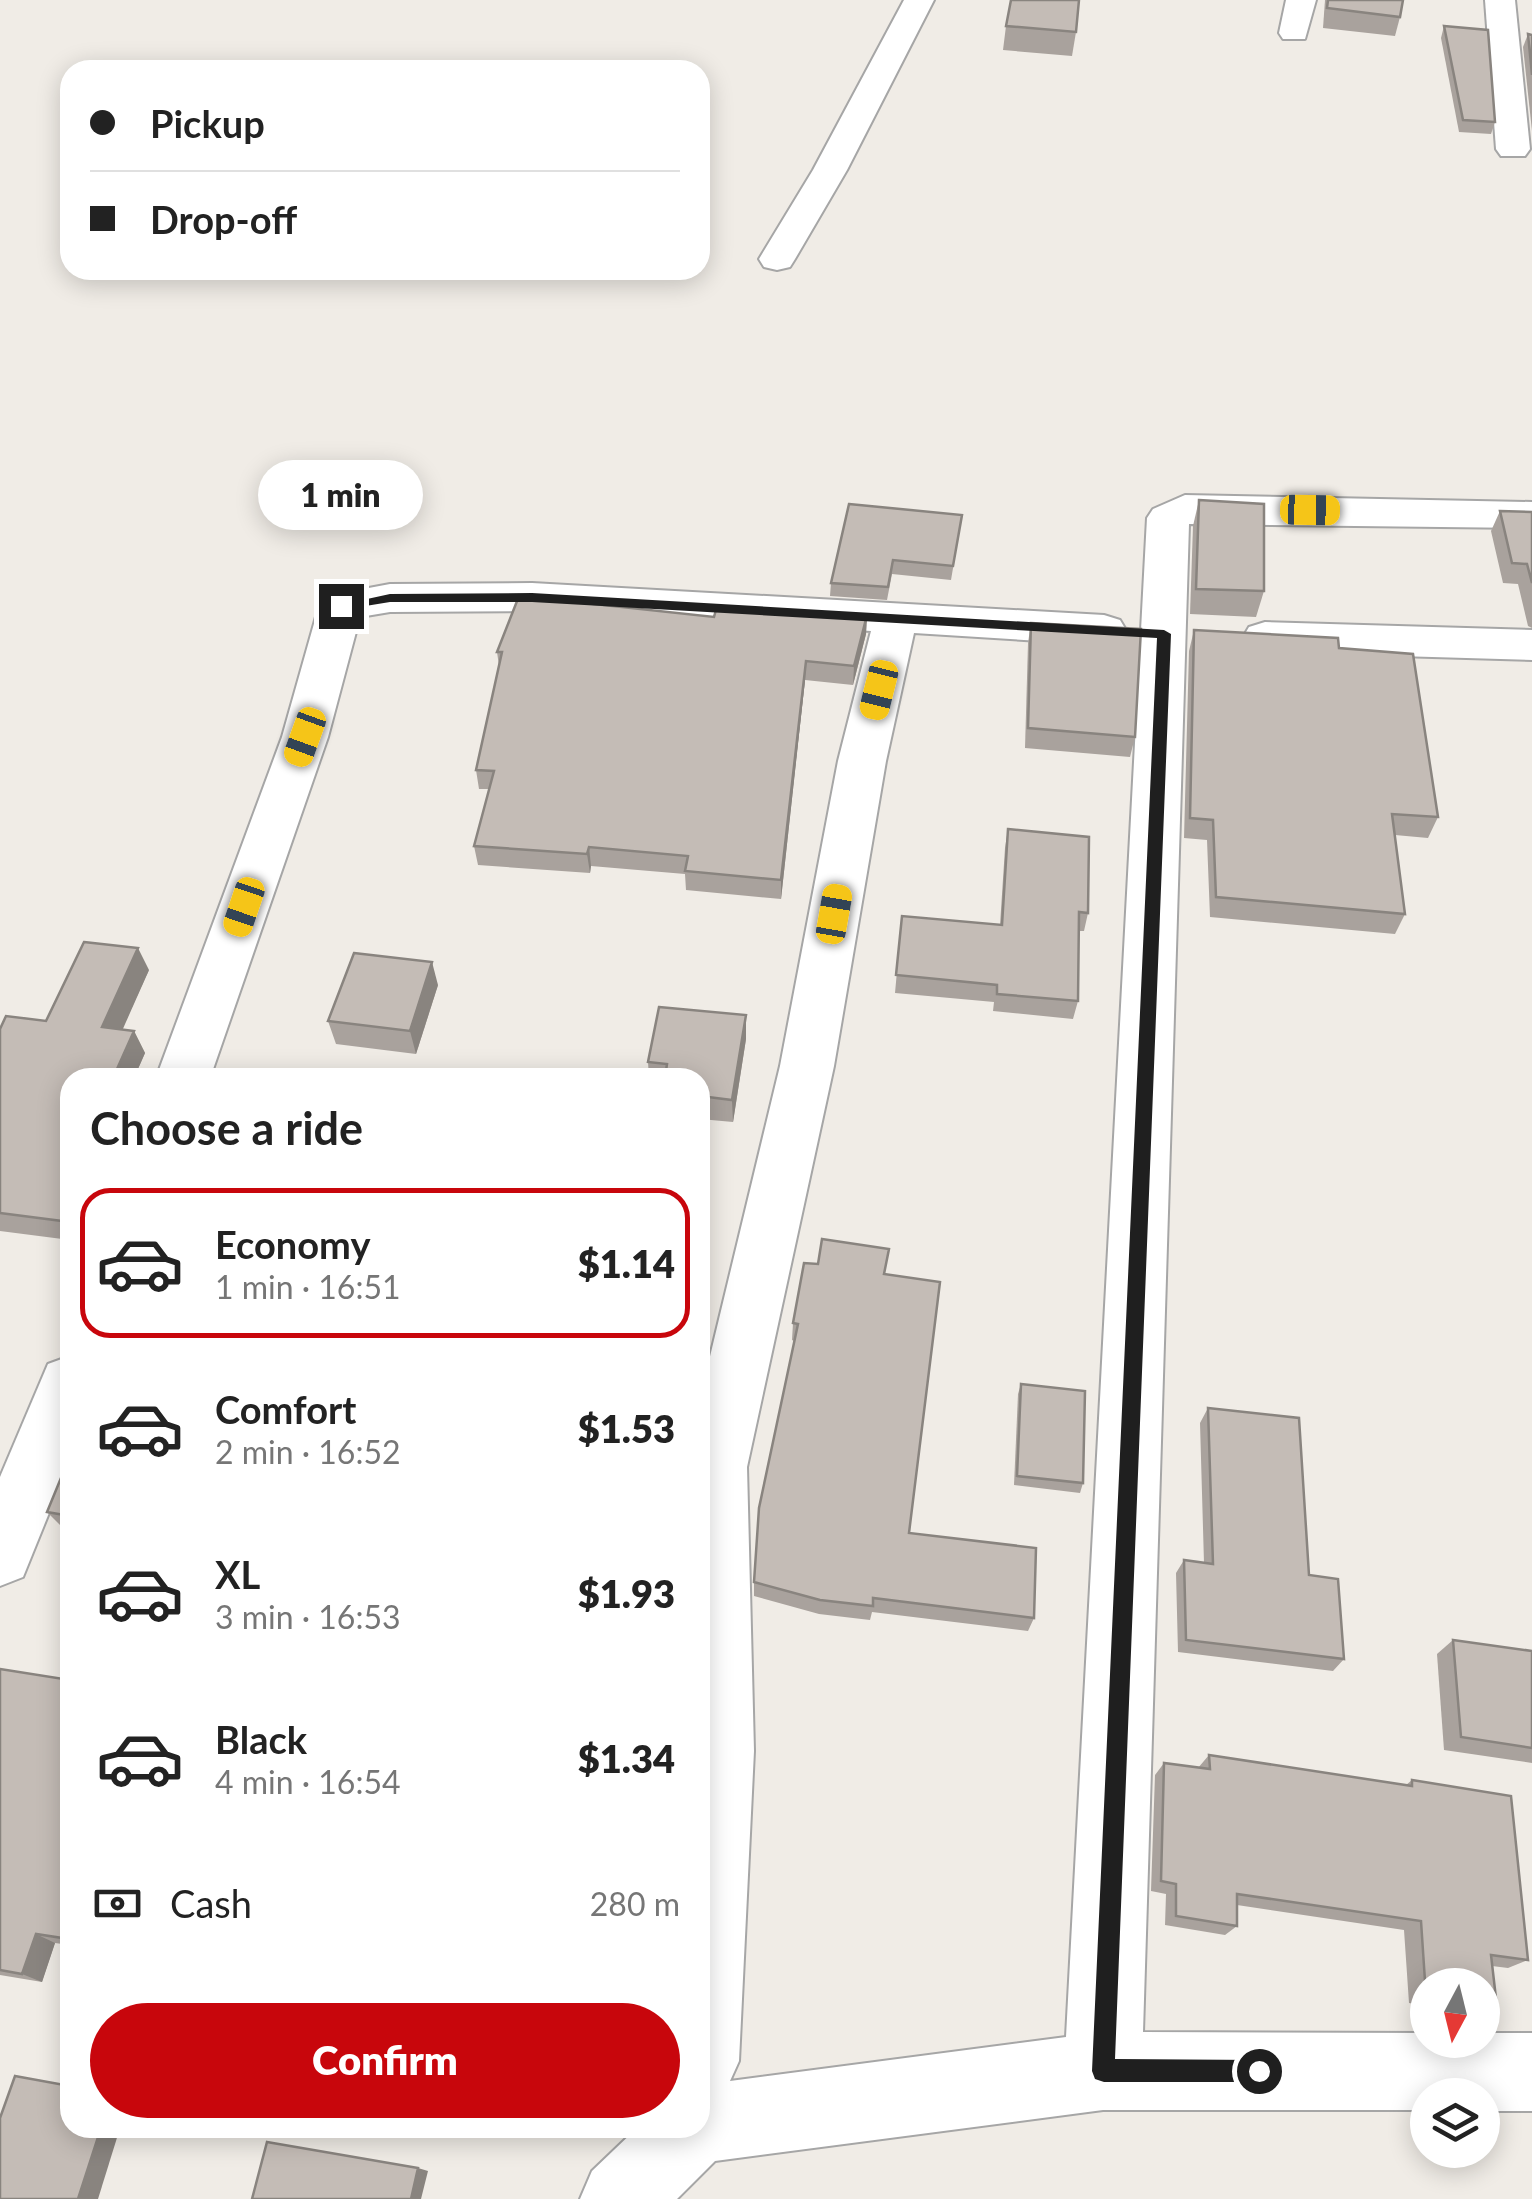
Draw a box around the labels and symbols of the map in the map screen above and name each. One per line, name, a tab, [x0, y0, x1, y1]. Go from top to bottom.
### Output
callout: 1 min	[258, 461, 424, 531]
car	[1280, 494, 1340, 526]
route end	[319, 584, 364, 629]
car	[857, 657, 901, 723]
car	[281, 704, 329, 770]
car	[220, 874, 268, 940]
car	[814, 882, 854, 946]
north arrow	[1410, 1968, 1500, 2058]
route start	[1237, 2049, 1282, 2094]

